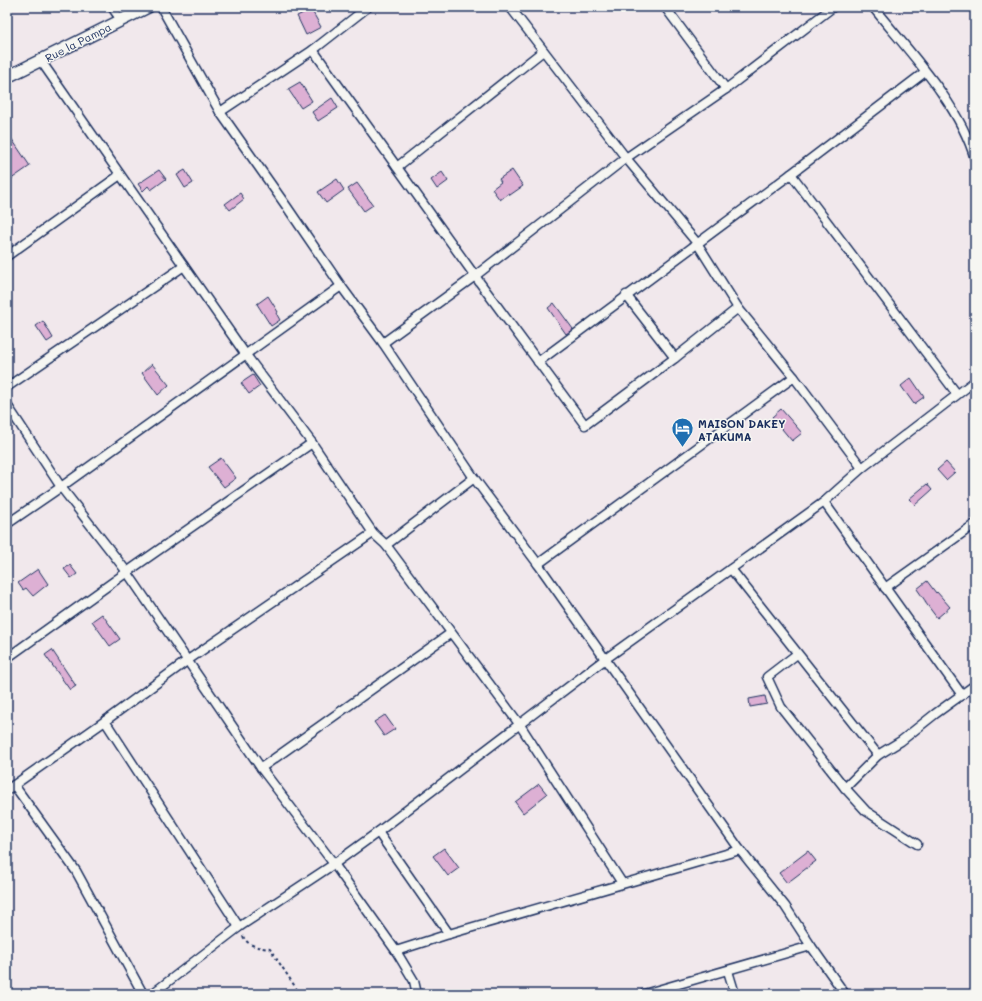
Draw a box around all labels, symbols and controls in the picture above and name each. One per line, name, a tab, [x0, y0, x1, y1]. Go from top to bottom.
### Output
street label: Rue la Pampa	[42, 19, 114, 65]
hotel icon: MAISON DAKEY ATAKUMA	[669, 416, 695, 449]
place label: MAISON DAKEY ATAKUMA	[698, 416, 785, 444]

